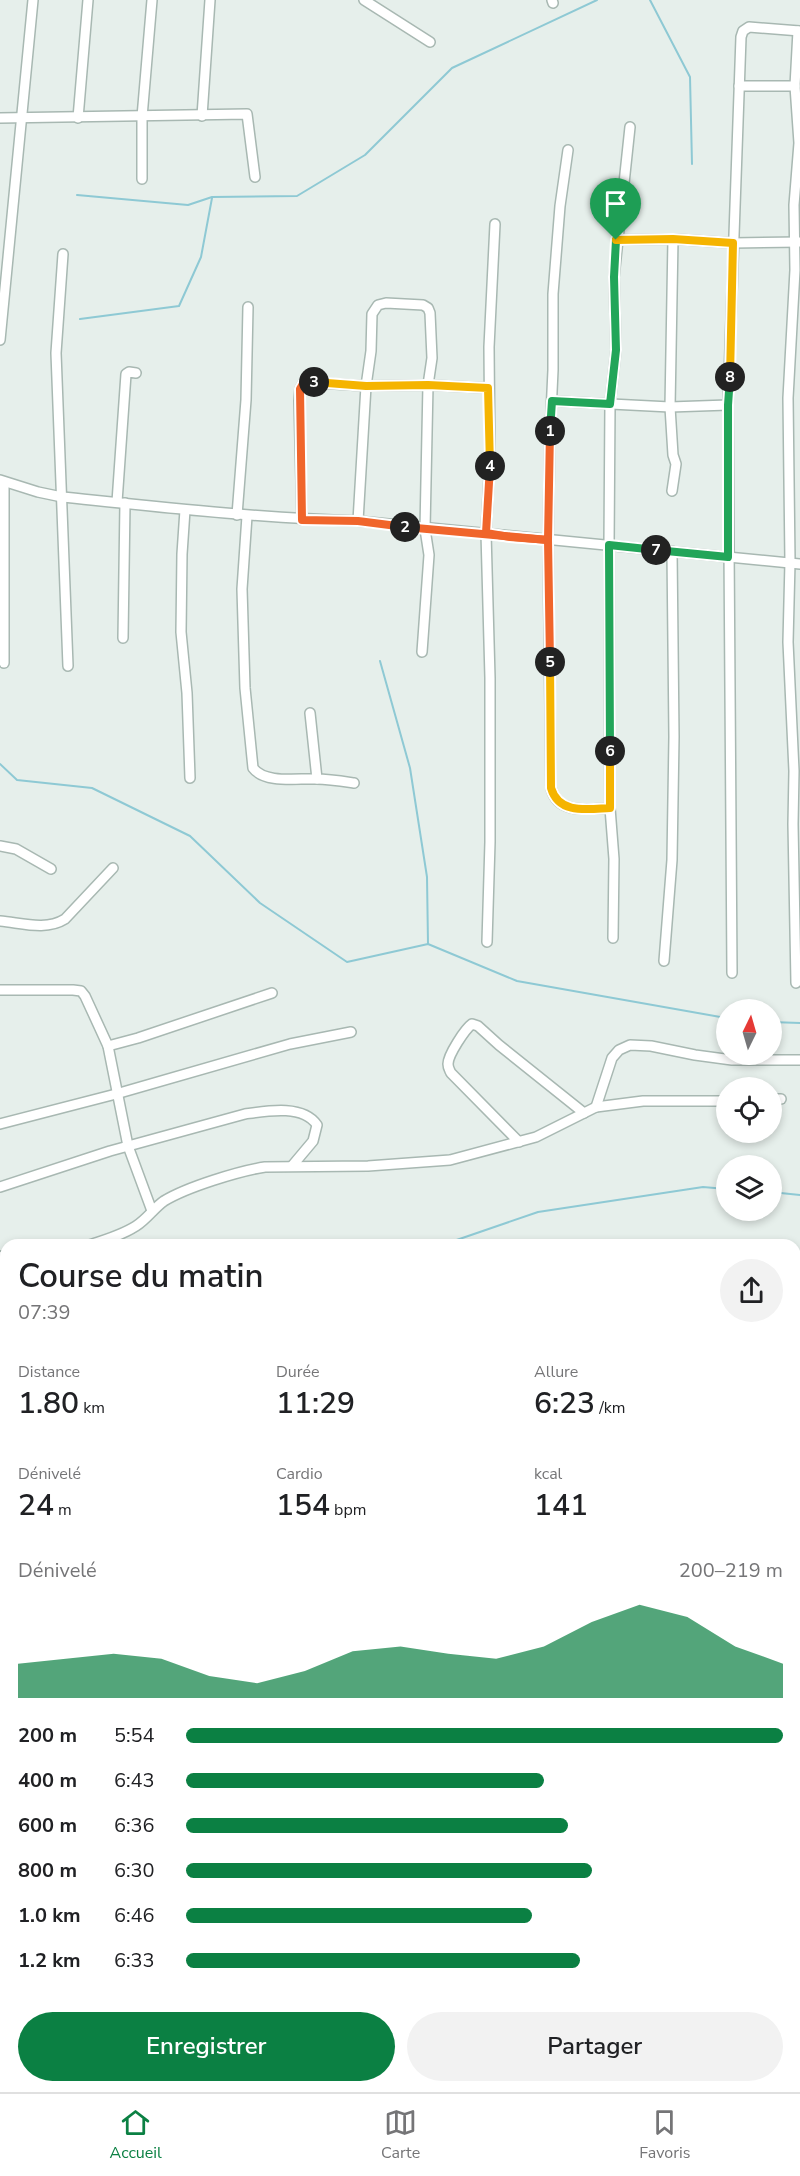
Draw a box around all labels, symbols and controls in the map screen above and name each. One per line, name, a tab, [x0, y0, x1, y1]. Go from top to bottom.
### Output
pin	[590, 178, 641, 240]
icon: arrive	[599, 187, 632, 220]
pin: 8	[715, 362, 745, 392]
text: 8	[725, 366, 735, 388]
pin: 3	[299, 367, 329, 397]
text: 3	[309, 371, 319, 393]
pin: 1	[535, 416, 565, 446]
text: 1	[545, 420, 555, 442]
pin: 4	[475, 451, 505, 481]
text: 4	[485, 455, 495, 477]
pin: 2	[390, 512, 420, 542]
text: 2	[400, 516, 410, 538]
pin: 7	[641, 535, 671, 565]
text: 7	[651, 539, 661, 561]
pin: 5	[535, 647, 565, 677]
text: 5	[545, 651, 555, 673]
pin: 6	[595, 736, 625, 766]
text: 6	[605, 740, 615, 762]
north arrow	[716, 999, 782, 1065]
map controls	[716, 999, 782, 1221]
button: locate	[716, 1077, 782, 1143]
button: layers	[716, 1155, 782, 1221]
text: Course du matin	[18, 1254, 263, 1299]
button: share	[720, 1259, 783, 1322]
text: 07:39	[18, 1299, 71, 1326]
text: Distance	[18, 1361, 80, 1383]
text: Durée	[276, 1361, 320, 1383]
text: Allure	[534, 1361, 578, 1383]
text: 1.80	[18, 1383, 79, 1424]
text: 11:29	[276, 1383, 355, 1424]
text: 6:23	[534, 1383, 595, 1424]
text: km	[79, 1397, 105, 1419]
text: /km	[595, 1397, 625, 1419]
text: Dénivelé	[18, 1463, 81, 1485]
text: Cardio	[276, 1463, 323, 1485]
text: kcal	[534, 1463, 562, 1485]
text: 24	[18, 1485, 54, 1526]
text: 154	[276, 1485, 330, 1526]
text: 141	[534, 1485, 588, 1526]
text: m	[54, 1499, 72, 1521]
text: bpm	[330, 1499, 366, 1521]
text: Dénivelé	[18, 1557, 97, 1584]
text: 200–219 m	[679, 1557, 783, 1584]
text: 200 m	[18, 1722, 77, 1749]
text: 5:54	[114, 1722, 155, 1749]
text: 400 m	[18, 1767, 77, 1794]
text: 6:43	[114, 1767, 155, 1794]
text: 600 m	[18, 1812, 77, 1839]
text: 6:36	[114, 1812, 155, 1839]
text: 800 m	[18, 1857, 77, 1884]
text: 6:30	[114, 1857, 155, 1884]
text: 1.0 km	[18, 1902, 81, 1929]
text: 6:46	[114, 1902, 155, 1929]
text: 1.2 km	[18, 1947, 81, 1974]
text: 6:33	[114, 1947, 155, 1974]
button: Enregistrer	[18, 2012, 395, 2081]
button: Partager	[407, 2012, 783, 2081]
tab: Accueil	[110, 2106, 162, 2164]
tab: Carte	[381, 2106, 420, 2164]
tab: Favoris	[639, 2106, 690, 2164]

